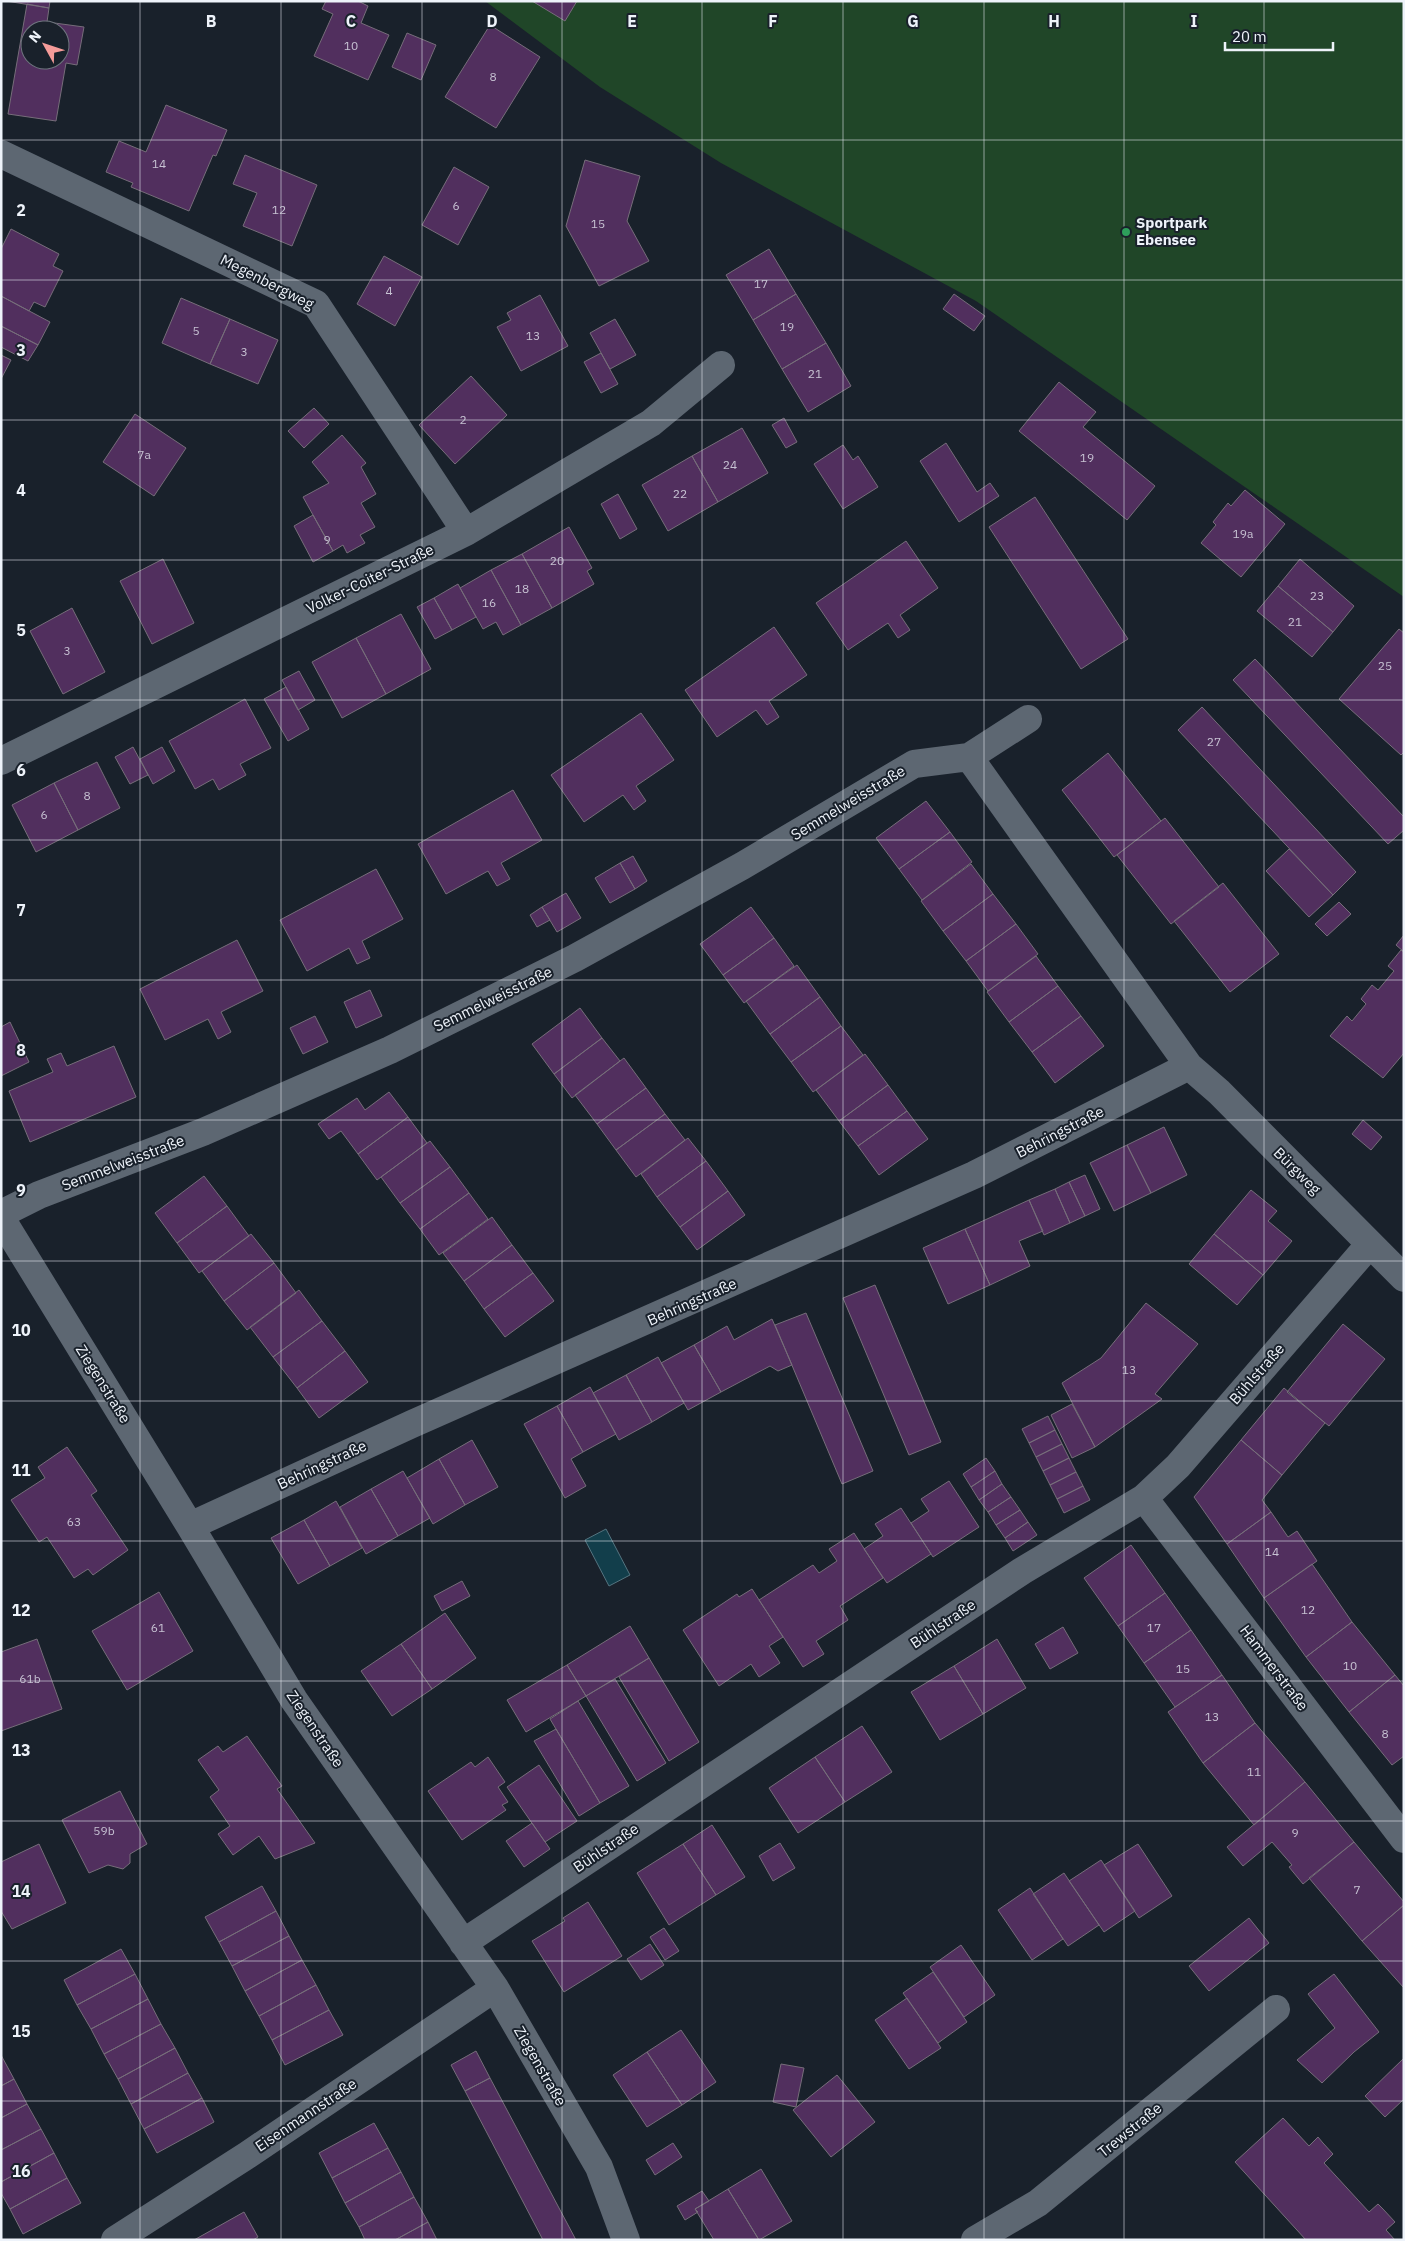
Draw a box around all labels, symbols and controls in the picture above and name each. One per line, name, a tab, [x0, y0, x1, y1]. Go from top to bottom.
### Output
text: B	[206, 11, 217, 31]
text: C	[346, 11, 356, 31]
text: D	[486, 11, 498, 31]
text: E	[627, 11, 637, 31]
text: F	[768, 11, 778, 31]
text: G	[907, 11, 919, 31]
text: H	[1048, 11, 1060, 31]
text: I	[1191, 11, 1198, 31]
north arrow	[20, 20, 70, 70]
scale bar	[1225, 20, 1332, 52]
text: N	[25, 27, 45, 46]
text: 20 m	[1232, 27, 1267, 46]
house number: 10	[344, 38, 358, 53]
house number: 8	[489, 69, 497, 84]
house number: 14	[152, 156, 166, 171]
house number: 6	[452, 198, 460, 213]
text: 2	[16, 200, 26, 220]
house number: 12	[272, 202, 286, 217]
place label: Sportpark Ebensee	[1136, 213, 1208, 249]
house number: 15	[591, 216, 605, 231]
marker: Sportpark Ebensee	[1120, 226, 1132, 238]
street label: Megenbergweg	[217, 250, 317, 313]
house number: 17	[754, 276, 768, 291]
house number: 4	[385, 283, 393, 298]
house number: 19	[780, 319, 794, 334]
house number: 5	[192, 323, 200, 338]
house number: 13	[526, 328, 540, 343]
text: 3	[16, 340, 26, 360]
house number: 3	[240, 344, 248, 359]
house number: 21	[808, 366, 822, 381]
house number: 2	[459, 412, 467, 427]
house number: 7a	[137, 447, 151, 462]
house number: 19	[1080, 450, 1094, 465]
house number: 24	[723, 457, 737, 472]
text: 4	[16, 480, 26, 500]
house number: 22	[673, 486, 687, 501]
house number: 19a	[1233, 526, 1254, 541]
house number: 9	[323, 532, 331, 547]
street label: Volker-Coiter-Straße	[303, 539, 437, 618]
house number: 20	[550, 553, 564, 568]
house number: 18	[515, 581, 529, 596]
house number: 23	[1310, 588, 1324, 603]
house number: 16	[482, 595, 496, 610]
house number: 21	[1288, 614, 1302, 629]
text: 5	[16, 620, 26, 640]
house number: 3	[63, 643, 71, 658]
house number: 25	[1378, 658, 1392, 673]
house number: 27	[1207, 734, 1221, 749]
text: 6	[16, 760, 26, 780]
street label: Semmelweisstraße	[787, 761, 908, 844]
house number: 8	[83, 788, 91, 803]
house number: 6	[40, 807, 48, 822]
text: 7	[16, 900, 26, 920]
street label: Semmelweisstraße	[430, 962, 555, 1036]
text: 8	[16, 1040, 26, 1060]
street label: Behringstraße	[1013, 1101, 1107, 1162]
street label: Semmelweisstraße	[59, 1130, 187, 1195]
street label: Bürgweg	[1270, 1143, 1325, 1198]
text: 9	[16, 1180, 26, 1200]
street label: Behringstraße	[644, 1273, 740, 1330]
text: 10	[11, 1320, 31, 1340]
street label: Bühlstraße	[1225, 1339, 1288, 1408]
street label: Ziegenstraße	[72, 1341, 135, 1427]
house number: 13	[1122, 1362, 1136, 1377]
street label: Behringstraße	[274, 1436, 369, 1493]
text: 11	[11, 1460, 31, 1480]
house number: 63	[67, 1514, 81, 1529]
house number: 14	[1265, 1544, 1279, 1559]
street label: Bühlstraße	[906, 1595, 979, 1652]
text: 12	[11, 1600, 31, 1620]
house number: 12	[1301, 1602, 1315, 1617]
house number: 61	[151, 1620, 165, 1635]
house number: 17	[1147, 1620, 1161, 1635]
street label: Hammerstraße	[1236, 1621, 1313, 1714]
house number: 10	[1343, 1658, 1357, 1673]
house number: 15	[1176, 1661, 1190, 1676]
house number: 61b	[19, 1671, 41, 1686]
street label: Ziegenstraße	[283, 1687, 348, 1771]
house number: 13	[1205, 1709, 1219, 1724]
house number: 8	[1381, 1726, 1389, 1741]
text: 13	[11, 1740, 31, 1760]
house number: 11	[1247, 1764, 1261, 1779]
street label: Bühlstraße	[569, 1819, 642, 1876]
house number: 59b	[93, 1823, 115, 1838]
house number: 9	[1291, 1825, 1299, 1840]
text: 14	[11, 1881, 31, 1901]
house number: 7	[1353, 1882, 1361, 1897]
text: 15	[11, 2021, 31, 2041]
street label: Ziegenstraße	[510, 2022, 571, 2109]
street label: Eisenmannstraße	[251, 2074, 360, 2156]
street label: Trewstraße	[1094, 2098, 1165, 2161]
text: 16	[11, 2161, 31, 2181]

